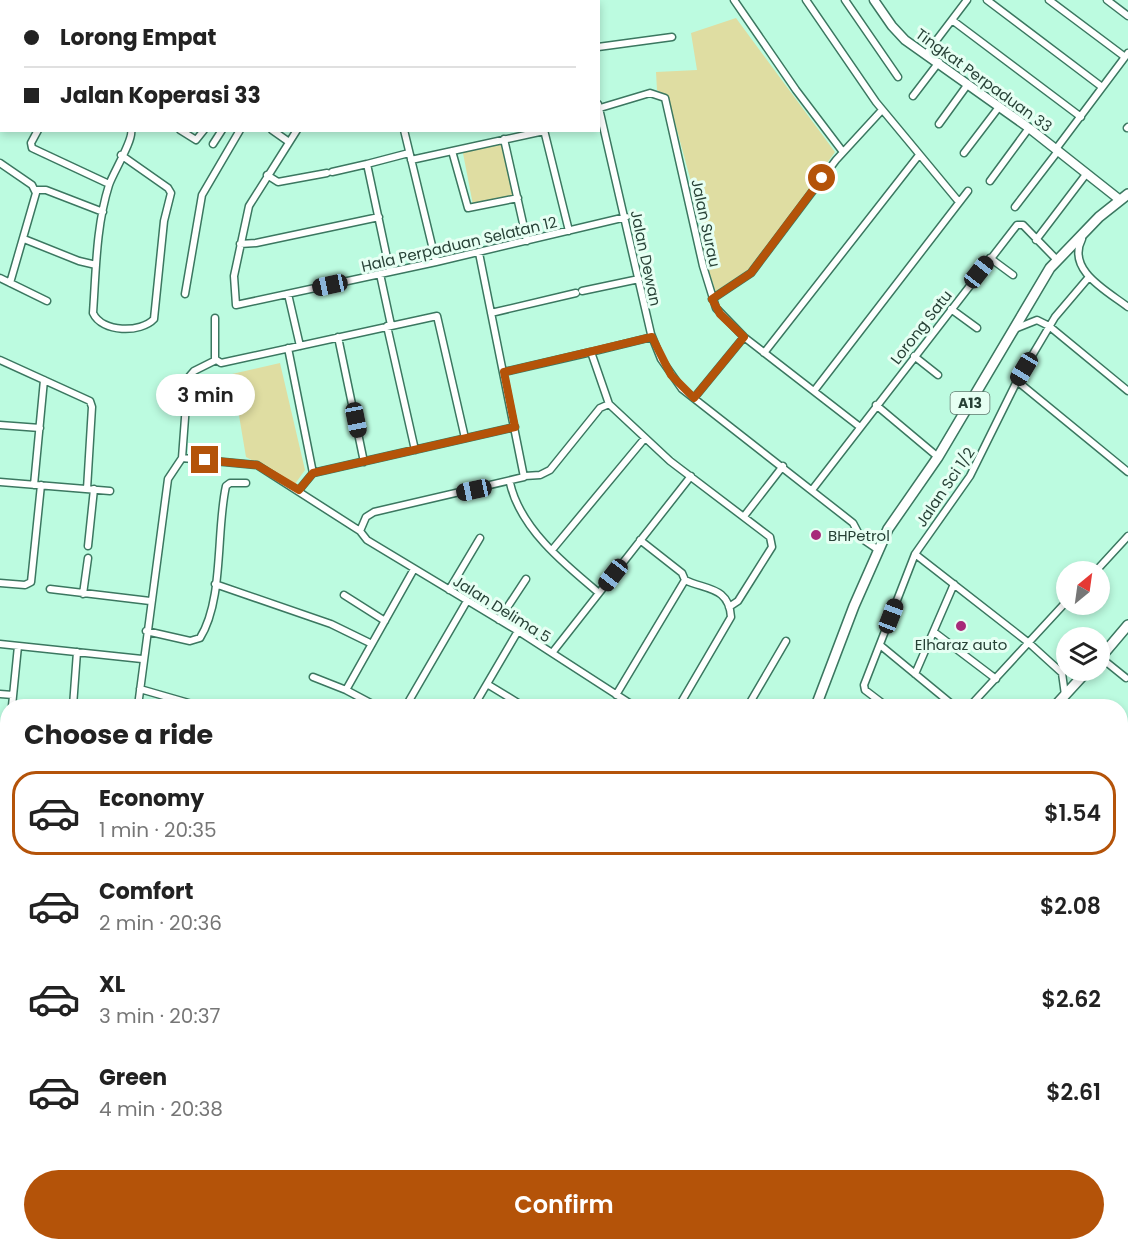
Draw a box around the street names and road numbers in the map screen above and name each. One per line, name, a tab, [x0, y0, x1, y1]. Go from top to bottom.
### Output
street label: Tingkat Perpaduan 33	[912, 23, 1056, 137]
street label: Jalan Surau	[686, 177, 726, 269]
street label: Jalan Dewan	[626, 208, 666, 308]
street label: Hala Perpaduan Selatan 12	[359, 211, 559, 277]
street label: Lorong Satu	[885, 285, 957, 369]
road number: A13	[950, 392, 990, 414]
street label: Jalan Sci 1/2	[911, 443, 979, 531]
street label: Jalan Delima 5	[449, 570, 555, 648]

